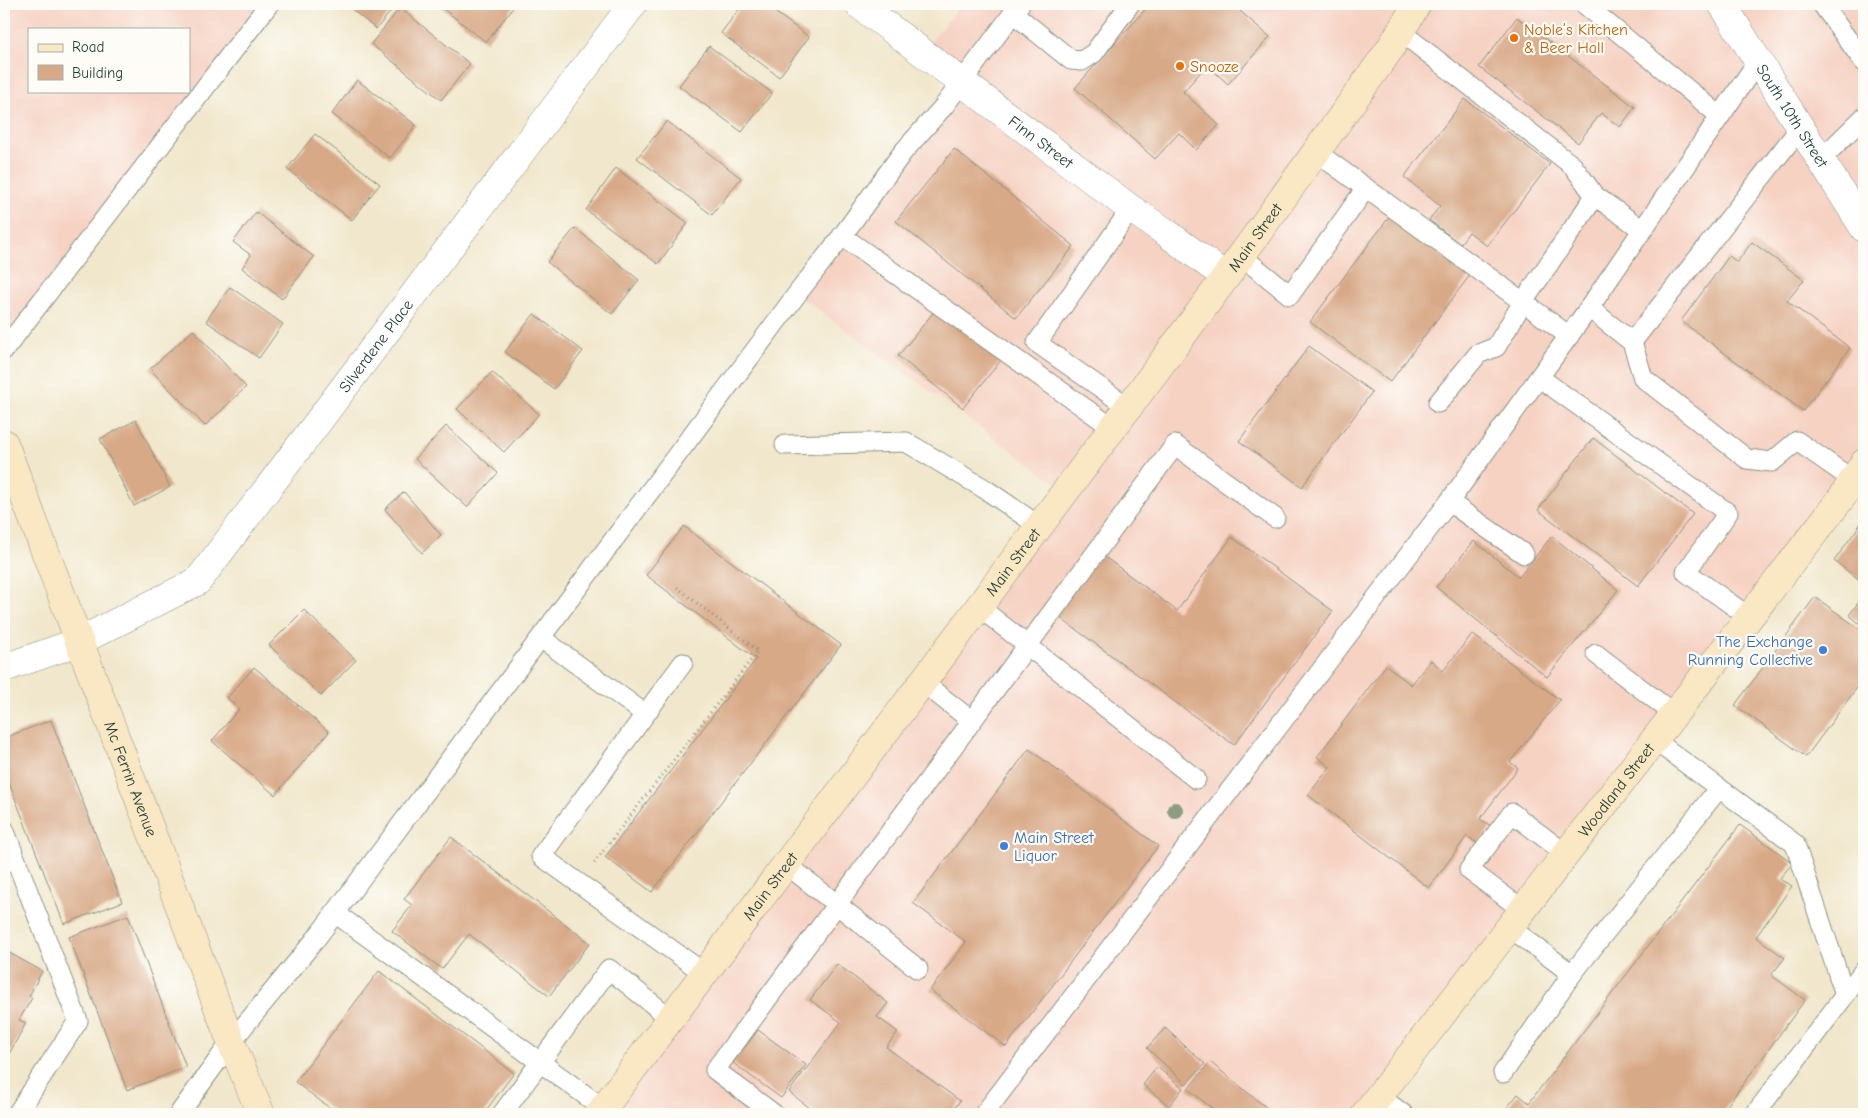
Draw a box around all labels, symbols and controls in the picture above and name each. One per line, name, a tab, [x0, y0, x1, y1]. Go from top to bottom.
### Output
place label: Noble’s Kitchen & Beer Hall	[1524, 21, 1628, 57]
legend	[28, 28, 190, 92]
marker: Noble’s Kitchen & Beer Hall	[1508, 32, 1520, 44]
text: Road	[72, 38, 104, 56]
place label: Snooze	[1190, 58, 1239, 76]
marker: Snooze	[1174, 60, 1186, 72]
street label: South 10th Street	[1752, 61, 1831, 171]
text: Building	[72, 64, 123, 82]
street label: Finn Street	[1005, 112, 1077, 173]
street label: Main Street	[1225, 200, 1286, 275]
street label: Silverdene Place	[336, 296, 417, 396]
street label: Main Street	[982, 525, 1045, 600]
place label: The Exchange Running Collective	[1688, 633, 1813, 669]
marker: The Exchange Running Collective	[1817, 644, 1829, 656]
street label: Mc Ferrin Avenue	[100, 719, 160, 839]
street label: Woodland Street	[1575, 740, 1659, 841]
place label: Main Street Liquor	[1014, 829, 1094, 865]
marker: Main Street Liquor	[998, 840, 1010, 852]
street label: Main Street	[740, 849, 802, 924]

